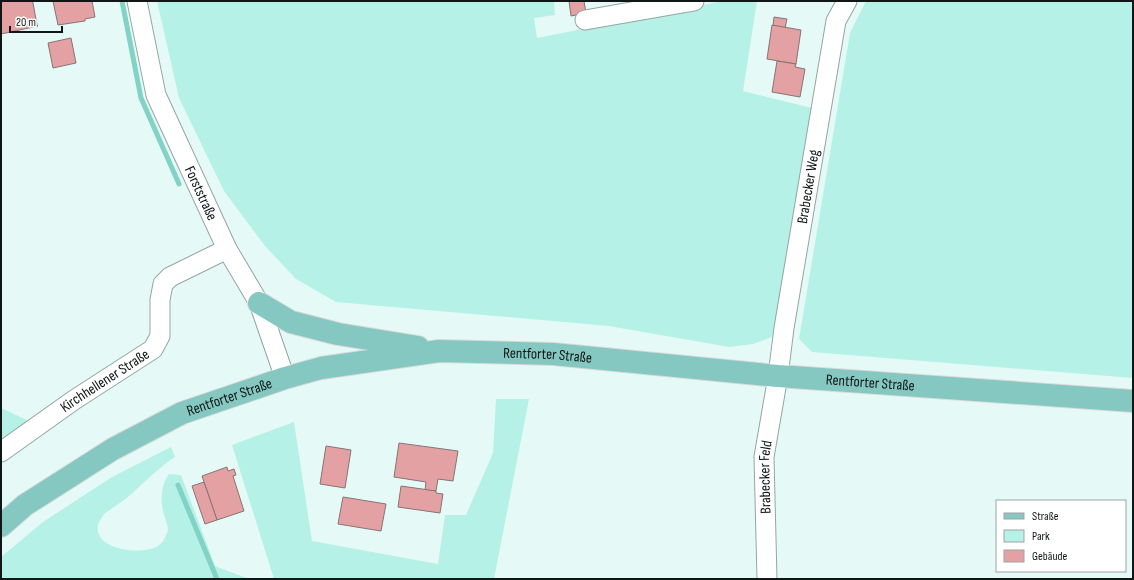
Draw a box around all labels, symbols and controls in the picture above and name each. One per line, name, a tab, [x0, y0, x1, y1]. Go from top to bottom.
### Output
scale bar	[10, 8, 62, 34]
text: 20 m	[16, 15, 36, 30]
street label: Brabecker Weg	[792, 148, 824, 225]
street label: Forststraße	[181, 163, 222, 223]
street label: Rentforter Straße	[503, 343, 593, 367]
street label: Kirchhellener Straße	[56, 344, 153, 416]
street label: Rentforter Straße	[825, 370, 915, 395]
street label: Rentforter Straße	[184, 374, 275, 420]
street label: Brabecker Feld	[754, 439, 776, 514]
legend	[996, 500, 1126, 572]
text: Straße	[1032, 509, 1059, 524]
text: Park	[1032, 529, 1050, 544]
text: Gebäude	[1032, 549, 1067, 564]

